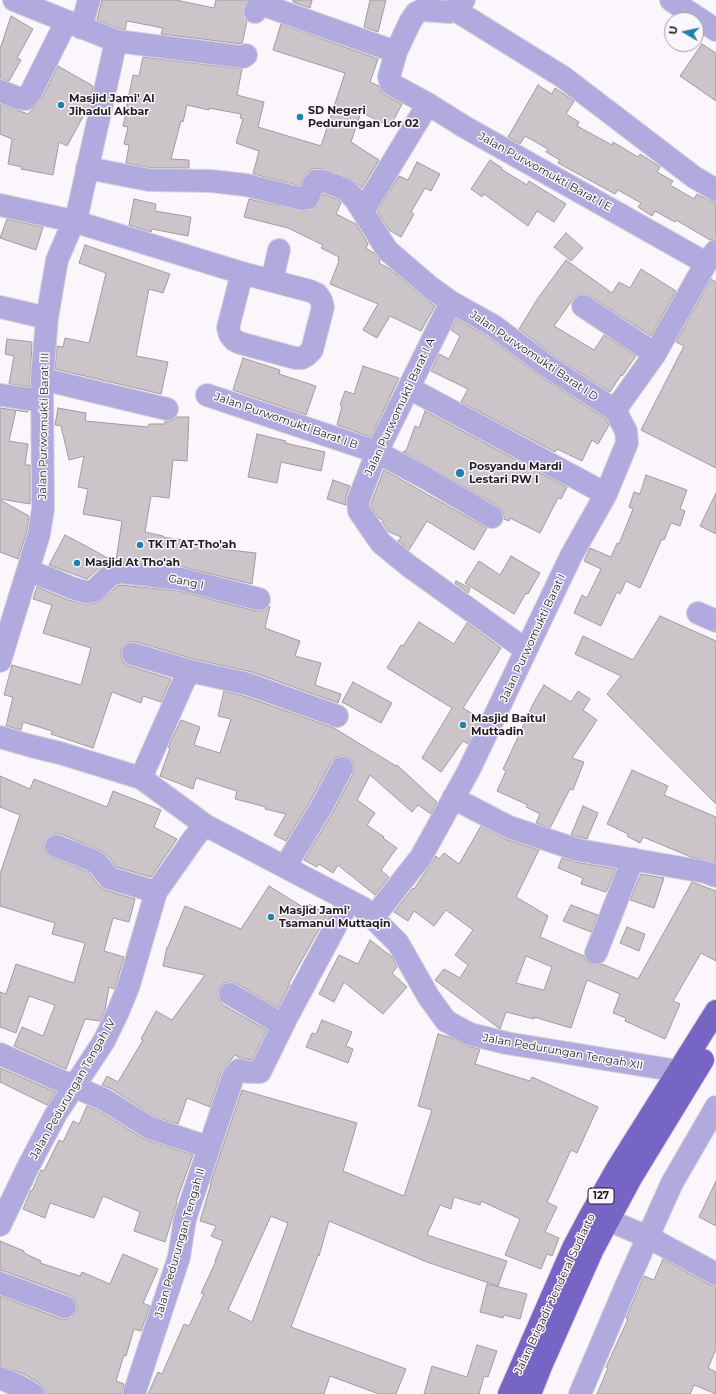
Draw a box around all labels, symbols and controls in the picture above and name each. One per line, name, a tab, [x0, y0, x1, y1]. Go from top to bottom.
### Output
north arrow	[664, 12, 704, 52]
text: U	[666, 25, 681, 36]
place label: Masjid Jami' Al Jihadul Akbar	[69, 92, 155, 118]
marker: Masjid Jami' Al Jihadul Akbar	[56, 100, 66, 110]
place label: SD Negeri Pedurungan Lor 02	[308, 104, 419, 130]
marker: SD Negeri Pedurungan Lor 02	[295, 112, 305, 122]
street label: Jalan Purwomukti Barat I E	[476, 130, 614, 214]
street label: Jalan Purwomukti Barat I D	[467, 308, 601, 404]
street label: Jalan Purwomukti Barat I A	[362, 336, 438, 478]
street label: Jalan Purwomukti Barat III	[36, 353, 52, 499]
street label: Jalan Purwomukti Barat I B	[212, 390, 360, 452]
place label: Posyandu Mardi Lestari RW I	[469, 460, 562, 486]
marker: Posyandu Mardi Lestari RW I	[454, 467, 466, 479]
place label: TK IT AT-Tho'ah	[148, 538, 236, 552]
marker: TK IT AT-Tho'ah	[135, 540, 145, 550]
place label: Masjid At Tho'ah	[85, 556, 180, 570]
marker: Masjid At Tho'ah	[72, 558, 82, 568]
street label: Gang I	[167, 572, 205, 592]
street label: Jalan Purwomukti Barat I	[497, 572, 569, 704]
place label: Masjid Baitul Muttadin	[471, 712, 546, 738]
marker: Masjid Baitul Muttadin	[458, 720, 468, 730]
place label: Masjid Jami' Tsamanul Muttaqin	[279, 904, 391, 930]
marker: Masjid Jami' Tsamanul Muttaqin	[266, 912, 276, 922]
street label: Jalan Pedurungan Tengah IV	[27, 1017, 119, 1161]
street label: Jalan Pedurungan Tengah XII	[482, 1031, 644, 1073]
street label: Jalan Pedurungan Tengah II	[152, 1167, 208, 1319]
road number: 127	[588, 1188, 614, 1204]
street label: Jalan Brigadir Jenderal Sudiarto	[512, 1212, 598, 1376]

